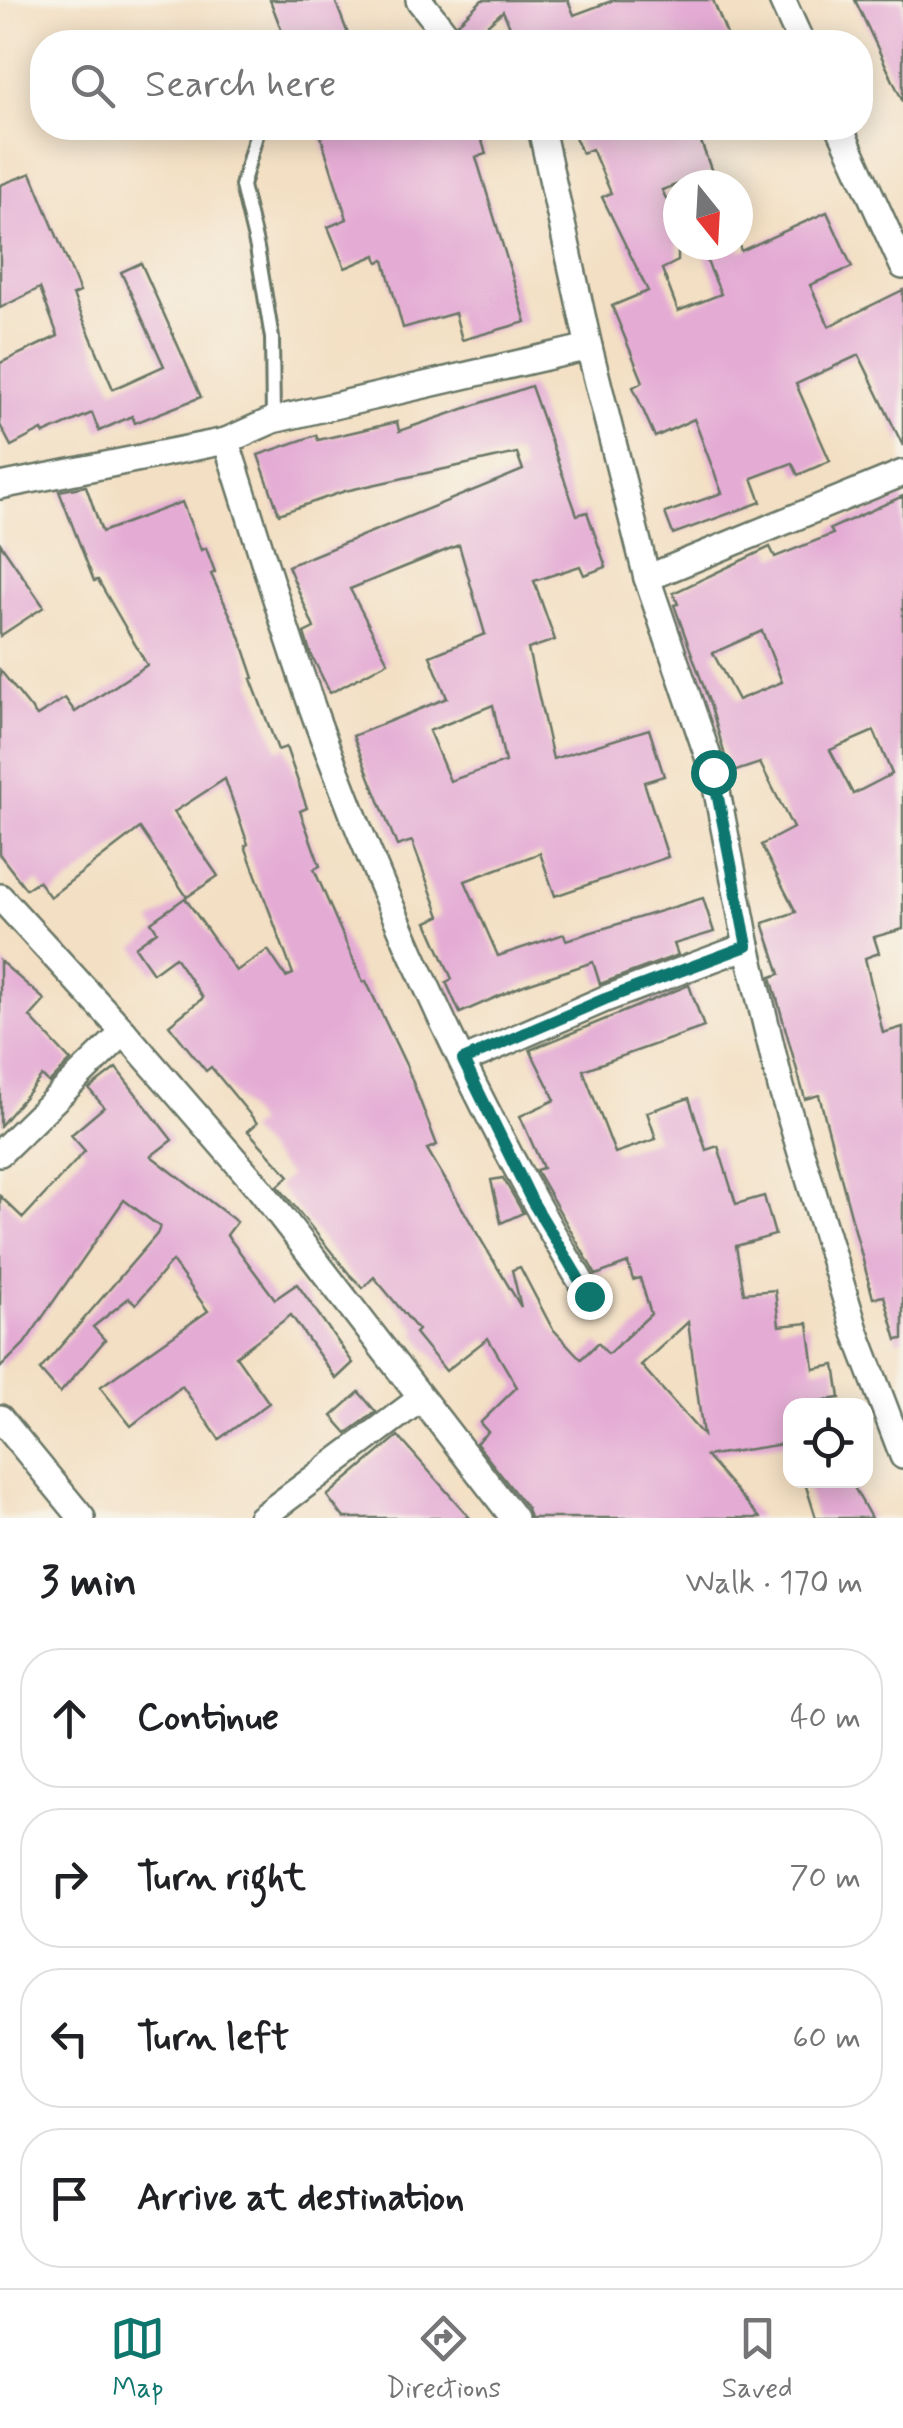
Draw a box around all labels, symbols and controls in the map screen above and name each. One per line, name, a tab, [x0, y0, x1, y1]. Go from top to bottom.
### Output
search box	[30, 30, 873, 140]
icon: search	[65, 58, 120, 113]
text: Search here	[145, 61, 336, 110]
north arrow	[663, 170, 753, 260]
route start	[691, 750, 737, 796]
route end	[567, 1274, 613, 1320]
map controls	[783, 1398, 873, 1488]
button: locate	[783, 1398, 873, 1488]
text: 3 min	[40, 1556, 137, 1611]
text: Walk · 170 m	[685, 1562, 863, 1604]
icon: ahead	[42, 1691, 97, 1746]
text: Continue	[137, 1694, 279, 1743]
text: 40 m	[790, 1697, 861, 1739]
icon: right	[42, 1851, 97, 1906]
text: Turn right	[137, 1854, 306, 1903]
text: 70 m	[789, 1857, 861, 1899]
icon: left	[42, 2011, 97, 2066]
text: Turn left	[137, 2014, 289, 2063]
text: 60 m	[792, 2017, 861, 2059]
icon: arrive	[42, 2171, 97, 2226]
text: Arrive at destination	[137, 2174, 464, 2223]
tab: Map	[110, 2311, 165, 2408]
tab: Directions	[386, 2311, 501, 2408]
tab: Saved	[722, 2311, 793, 2408]

